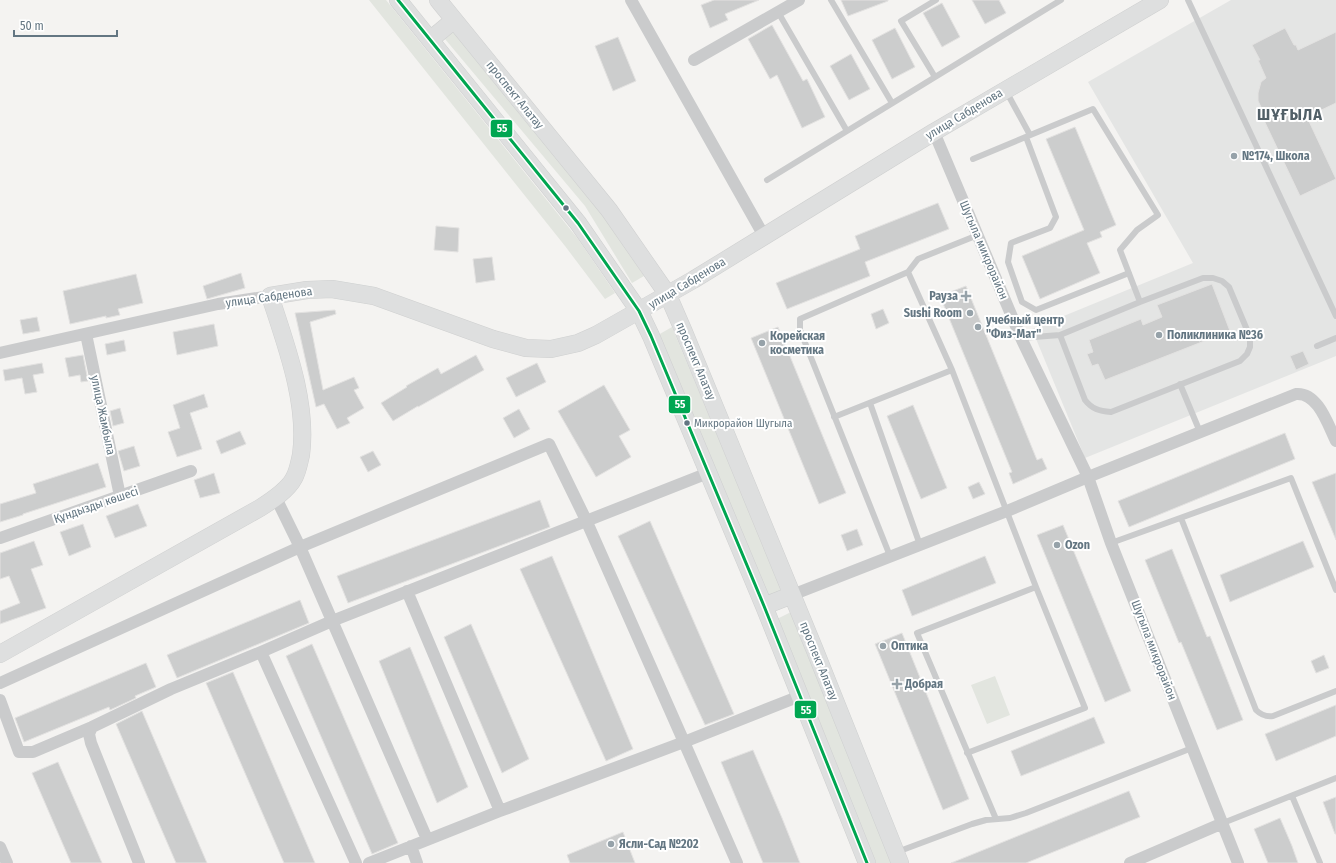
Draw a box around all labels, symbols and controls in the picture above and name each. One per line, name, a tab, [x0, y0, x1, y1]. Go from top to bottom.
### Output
scale bar	[14, 12, 117, 38]
text: 50 m	[20, 19, 44, 33]
street label: проспект Алатау	[483, 58, 547, 132]
street label: улица Сабденова	[923, 85, 1005, 142]
district label: ШҰҒЫЛА	[1257, 105, 1323, 124]
line badge: 55	[490, 119, 513, 138]
text: 55	[497, 122, 508, 135]
place label: №174, Школа	[1242, 149, 1310, 163]
marker: №174, Школа	[1229, 151, 1239, 161]
street label: Шугыла микрорайон	[957, 198, 1011, 302]
unlabelled marker	[561, 203, 571, 213]
street label: улица Сабденова	[646, 254, 728, 311]
street label: улица Сабденова	[225, 284, 313, 310]
place label: Рауза	[929, 289, 958, 303]
marker: Рауза	[961, 291, 971, 301]
place label: Sushi Room	[904, 306, 962, 320]
marker: Sushi Room	[965, 308, 975, 318]
place label: учебный центр "Физ-Мат"	[985, 313, 1065, 341]
street label: проспект Алатау	[673, 320, 719, 403]
marker: учебный центр "Физ-Мат"	[973, 322, 983, 332]
place label: Поликлиника №36	[1167, 328, 1263, 342]
place label: Корейская косметика	[770, 329, 825, 357]
marker: Поликлиника №36	[1154, 330, 1164, 340]
marker: Корейская косметика	[757, 338, 767, 348]
street label: улица Жамбыла	[88, 374, 118, 456]
line badge: 55	[668, 395, 691, 414]
text: 55	[675, 398, 686, 411]
place label: Микрорайон Шугыла	[694, 417, 792, 430]
marker: Микрорайон Шугыла	[682, 418, 692, 428]
street label: Құндызды көшесі	[52, 484, 140, 526]
place label: Ozon	[1065, 538, 1090, 552]
marker: Ozon	[1052, 540, 1062, 550]
street label: Шугыла микрорайон	[1128, 598, 1180, 702]
street label: проспект Алатау	[797, 620, 841, 703]
place label: Оптика	[891, 639, 928, 653]
marker: Оптика	[878, 641, 888, 651]
place label: Добрая	[904, 677, 943, 691]
marker: Добрая	[892, 679, 902, 689]
line badge: 55	[794, 700, 817, 719]
text: 55	[801, 704, 812, 717]
place label: Ясли-Сад №202	[619, 837, 699, 851]
marker: Ясли-Сад №202	[606, 839, 616, 849]

